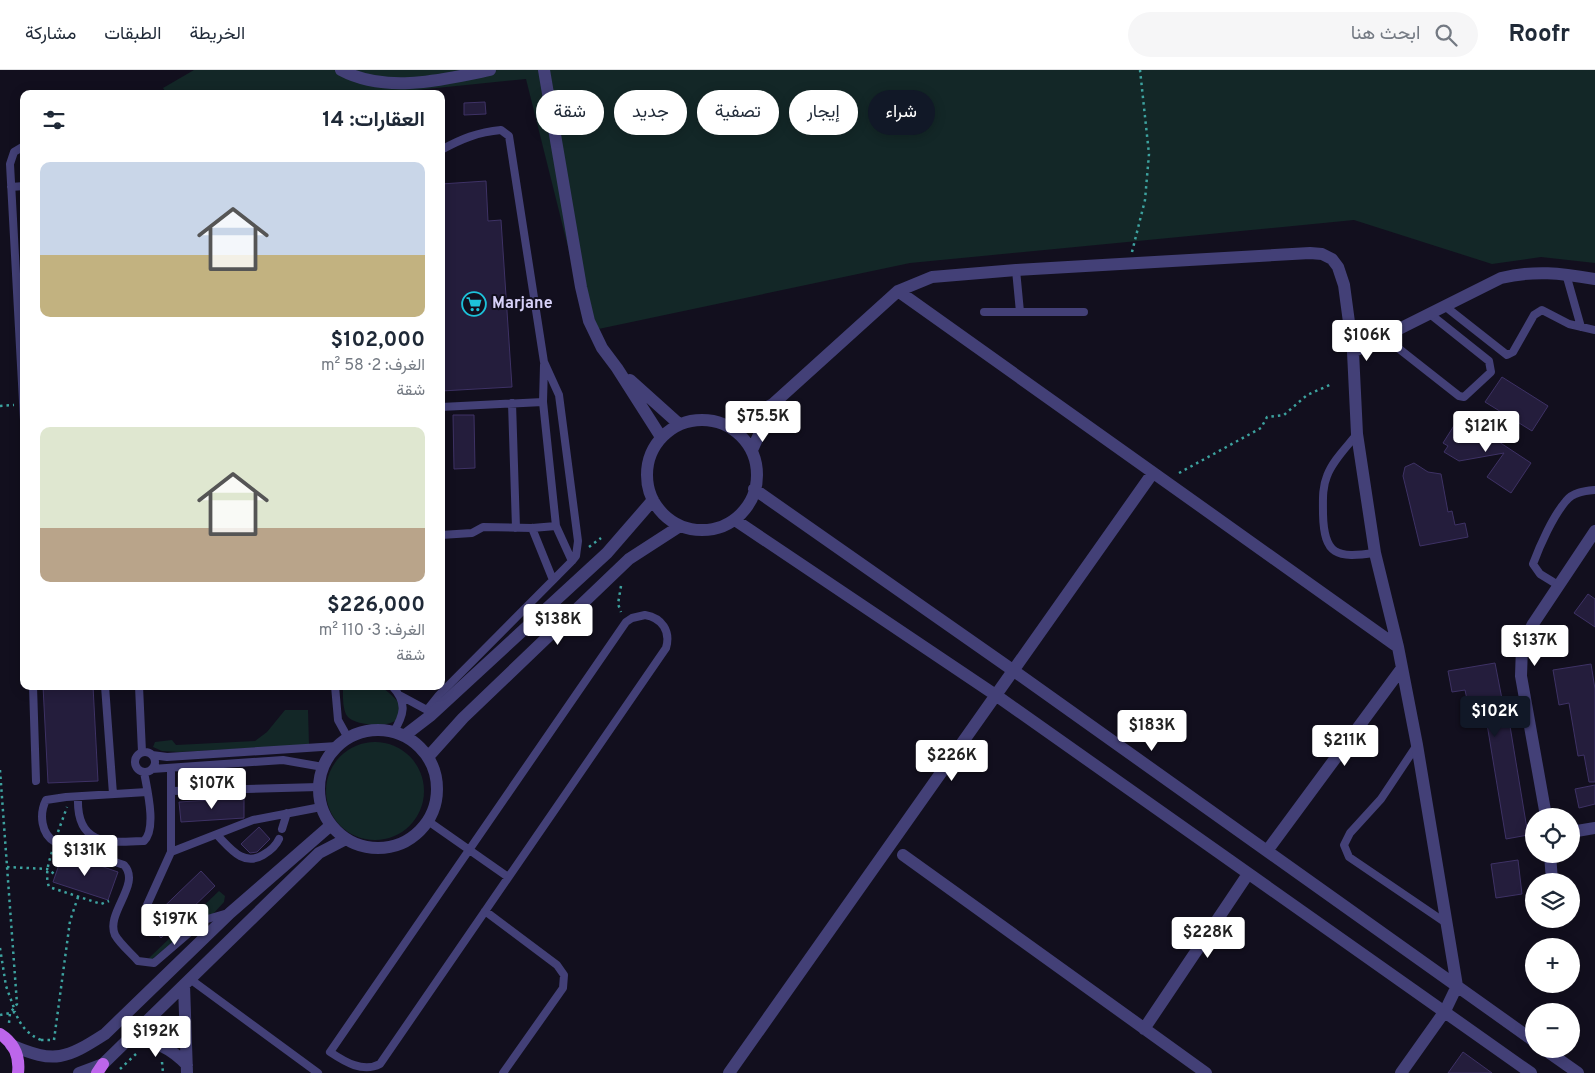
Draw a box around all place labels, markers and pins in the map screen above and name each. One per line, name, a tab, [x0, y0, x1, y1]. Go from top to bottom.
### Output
supermarket icon: Marjane	[461, 291, 487, 317]
place label: Marjane	[492, 294, 553, 314]
pin: $106K	[1332, 320, 1402, 362]
pin: $75.5K	[722, 400, 804, 443]
pin: $121K	[1451, 410, 1521, 453]
pin: $138K	[523, 604, 593, 646]
pin: $137K	[1500, 624, 1570, 667]
pin: $102K	[1460, 696, 1530, 738]
pin: $183K	[1117, 710, 1187, 752]
pin: $211K	[1310, 724, 1380, 767]
pin: $226K	[917, 740, 987, 782]
pin: $107K	[177, 768, 247, 810]
pin: $131K	[50, 834, 120, 877]
pin: $197K	[140, 904, 210, 946]
pin: $228K	[1173, 916, 1243, 959]
pin: $192K	[121, 1016, 191, 1058]

